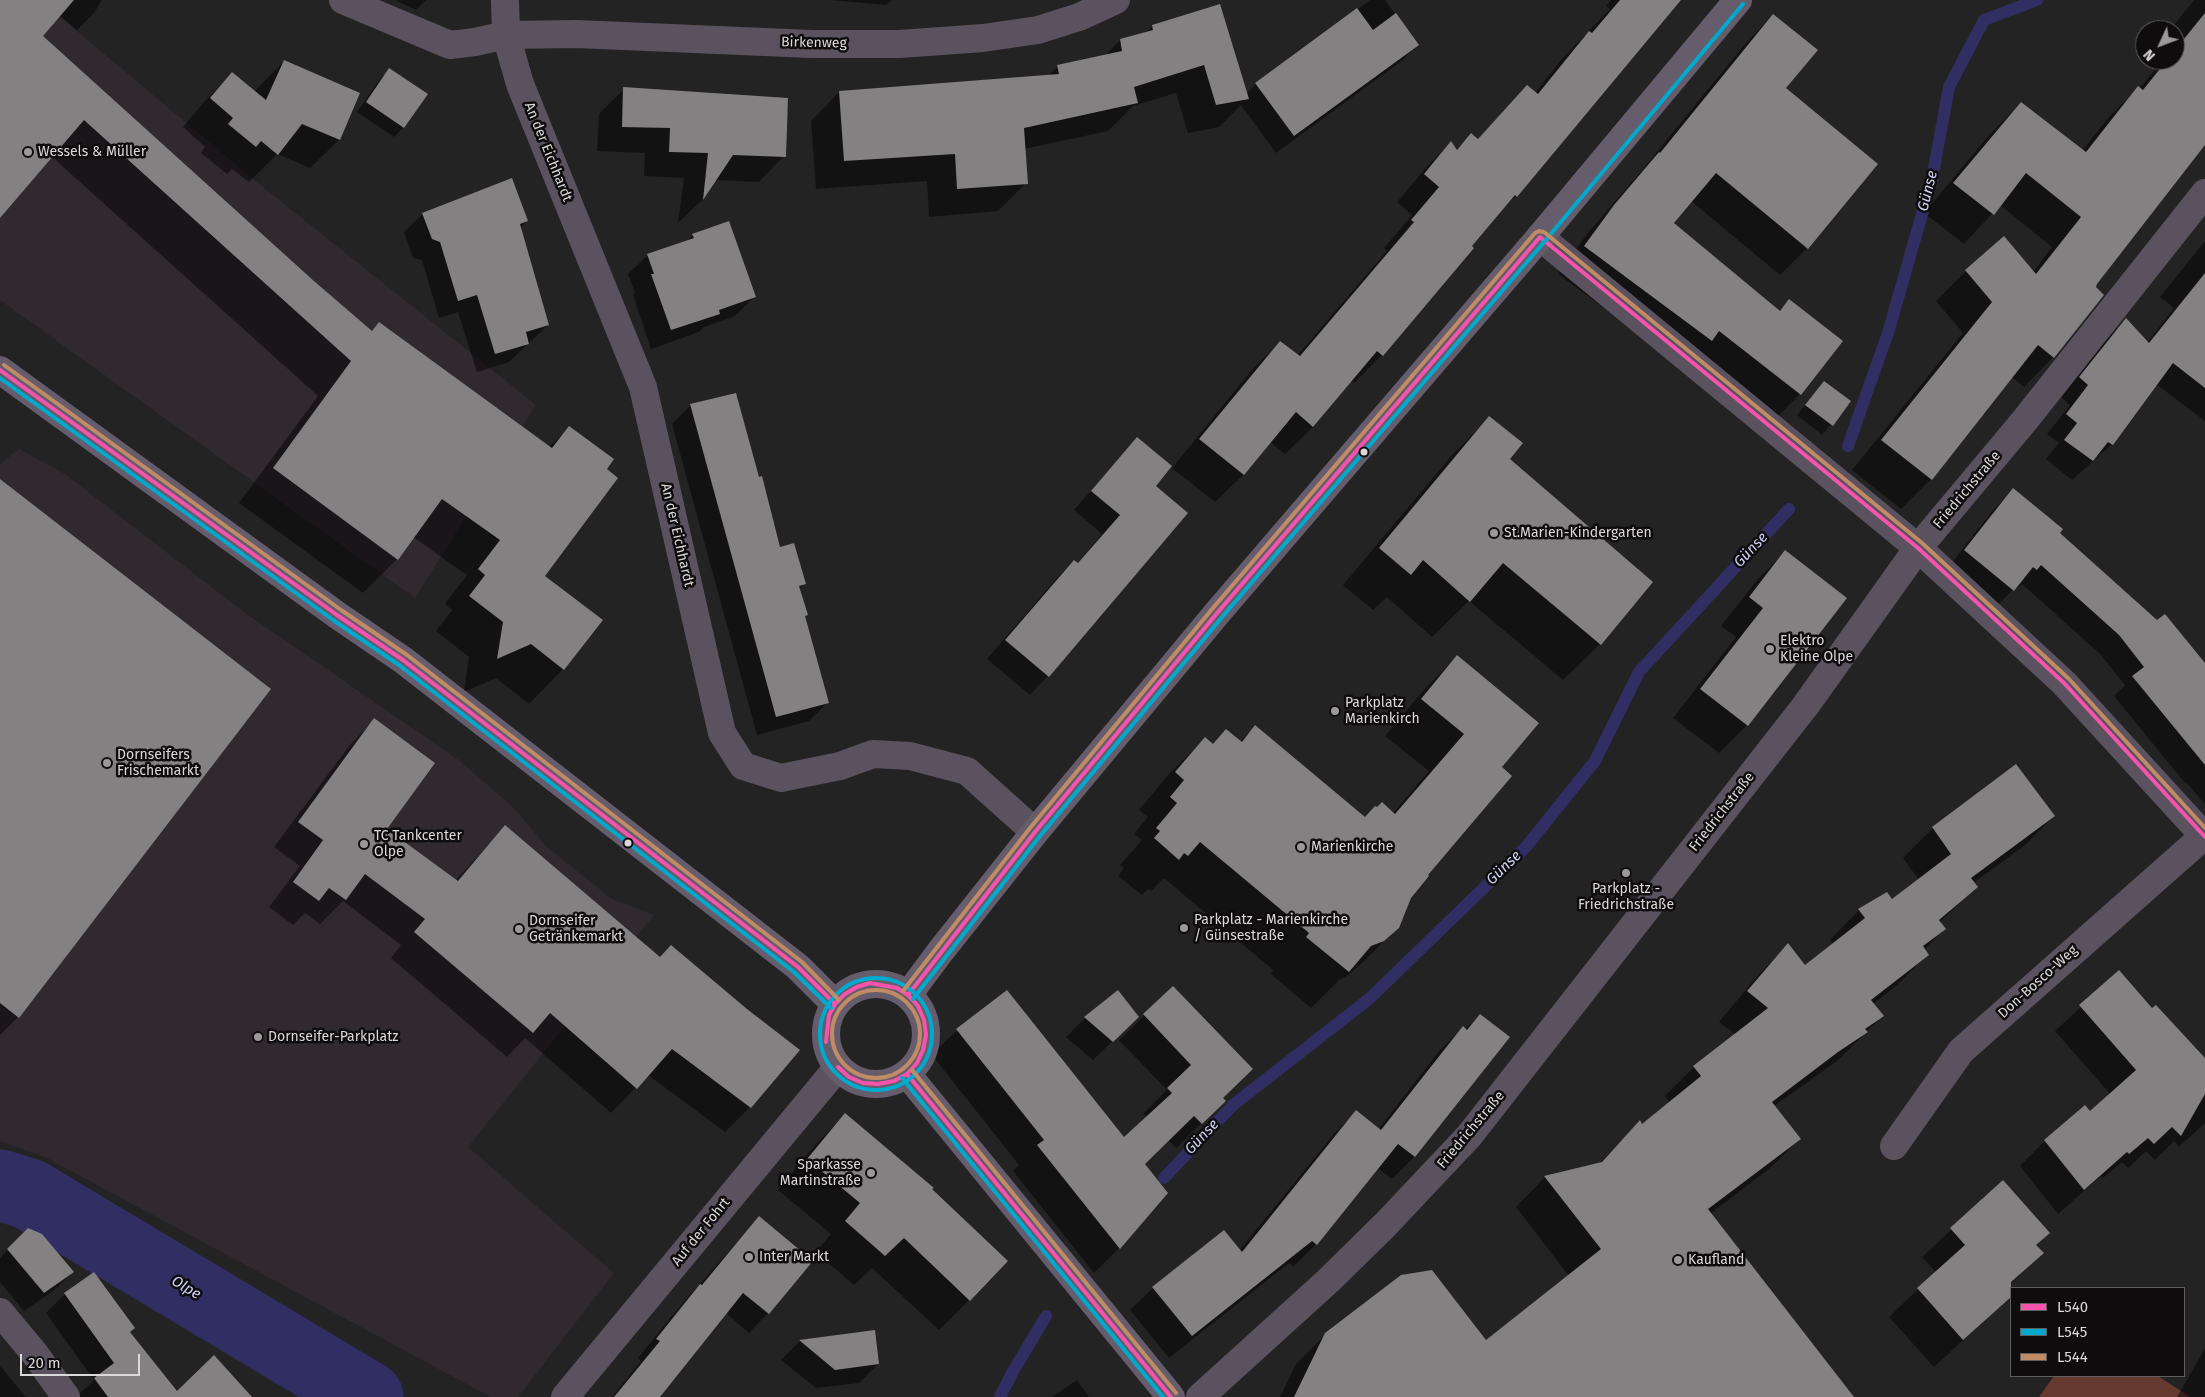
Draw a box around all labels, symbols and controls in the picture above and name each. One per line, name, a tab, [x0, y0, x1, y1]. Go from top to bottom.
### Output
north arrow	[2135, 20, 2185, 70]
street label: Birkenweg	[781, 34, 847, 52]
text: N	[2140, 46, 2159, 64]
street label: An der Eichhardt	[520, 100, 576, 204]
place label: Wessels & Müller	[38, 144, 146, 160]
marker: Wessels & Müller	[22, 146, 34, 158]
water label: Günse	[1914, 169, 1942, 213]
unlabelled marker	[1359, 447, 1369, 457]
street label: Friedrichstraße	[1930, 448, 2004, 532]
street label: An der Eichhardt	[657, 482, 697, 588]
place label: St.Marien-Kindergarten	[1504, 525, 1652, 541]
marker: St.Marien-Kindergarten	[1488, 527, 1500, 539]
water label: Günse	[1730, 529, 1772, 571]
place label: Elektro Kleine Olpe	[1780, 633, 1853, 666]
marker: Elektro Kleine Olpe	[1764, 643, 1776, 655]
place label: Parkplatz Marienkirch	[1345, 695, 1420, 728]
marker: Parkplatz Marienkirch	[1329, 705, 1341, 717]
place label: Dornseifers Frischemarkt	[117, 747, 199, 780]
marker: Dornseifers Frischemarkt	[101, 757, 113, 769]
street label: Friedrichstraße	[1686, 769, 1758, 855]
place label: TC Tankcenter Olpe	[374, 828, 462, 860]
marker: TC Tankcenter Olpe	[358, 838, 370, 850]
unlabelled marker	[623, 838, 633, 848]
place label: Marienkirche	[1311, 839, 1393, 855]
marker: Marienkirche	[1295, 841, 1307, 853]
water label: Günse	[1483, 847, 1525, 889]
marker: Parkplatz - Friedrichstraße	[1620, 867, 1632, 879]
place label: Parkplatz - Friedrichstraße	[1578, 881, 1674, 914]
place label: Parkplatz - Marienkirche / Günsestraße	[1194, 912, 1348, 944]
place label: Dornseifer Getränkemarkt	[529, 913, 623, 946]
marker: Parkplatz - Marienkirche / Günsestraße	[1178, 922, 1190, 934]
marker: Dornseifer Getränkemarkt	[513, 923, 525, 935]
street label: Don-Bosco-Weg	[1995, 942, 2081, 1022]
place label: Dornseifer-Parkplatz	[268, 1029, 398, 1045]
marker: Dornseifer-Parkplatz	[252, 1031, 264, 1043]
street label: Friedrichstraße	[1434, 1088, 1508, 1172]
water label: Günse	[1181, 1116, 1223, 1158]
place label: Sparkasse Martinstraße	[780, 1157, 861, 1190]
marker: Sparkasse Martinstraße	[865, 1167, 877, 1179]
street label: Auf der Fohrt	[668, 1194, 734, 1270]
place label: Inter Markt	[759, 1249, 829, 1265]
marker: Inter Markt	[743, 1251, 755, 1263]
place label: Kaufland	[1688, 1252, 1744, 1268]
marker: Kaufland	[1672, 1254, 1684, 1266]
water label: Olpe	[168, 1272, 204, 1304]
legend	[2010, 1287, 2185, 1377]
text: L540	[2057, 1298, 2088, 1316]
text: L545	[2057, 1323, 2087, 1341]
scale bar	[22, 1344, 142, 1376]
text: L544	[2057, 1348, 2088, 1366]
text: 20 m	[28, 1354, 61, 1372]

